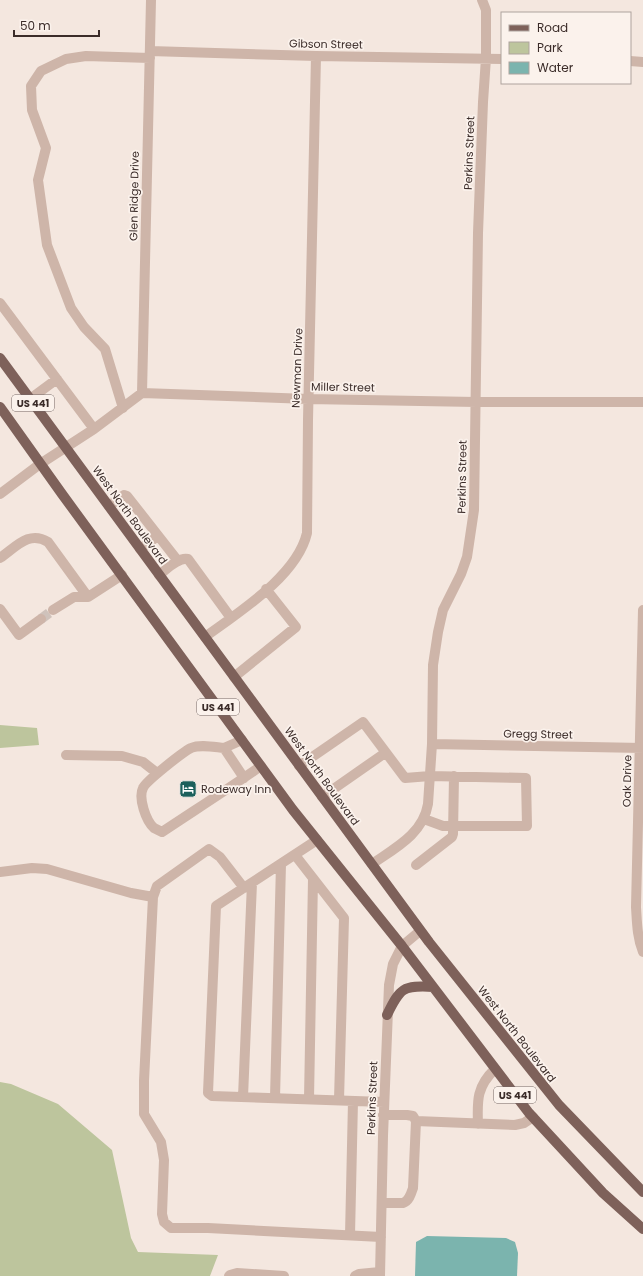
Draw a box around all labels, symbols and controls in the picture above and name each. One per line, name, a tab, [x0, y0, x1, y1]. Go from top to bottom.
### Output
scale bar	[14, 12, 99, 38]
legend	[501, 12, 631, 84]
text: 50 m	[20, 17, 51, 34]
text: Road	[537, 19, 568, 36]
street label: Gibson Street	[289, 35, 363, 53]
text: Park	[537, 39, 564, 56]
text: Water	[537, 59, 574, 76]
street label: Perkins Street	[460, 116, 478, 190]
street label: Glen Ridge Drive	[125, 151, 143, 241]
street label: Newman Drive	[288, 328, 306, 408]
street label: Miller Street	[311, 378, 375, 396]
road number: US 441	[12, 395, 54, 411]
street label: Perkins Street	[453, 440, 471, 514]
street label: West North Boulevard	[89, 462, 171, 568]
road number: US 441	[197, 699, 239, 715]
street label: West North Boulevard	[281, 723, 363, 829]
street label: Gregg Street	[503, 725, 573, 743]
street label: Oak Drive	[619, 755, 635, 807]
hotel icon: Rodeway Inn	[178, 779, 198, 799]
place label: Rodeway Inn	[201, 781, 271, 797]
street label: West North Boulevard	[474, 982, 560, 1086]
street label: Perkins Street	[363, 1061, 381, 1135]
road number: US 441	[494, 1087, 536, 1103]

